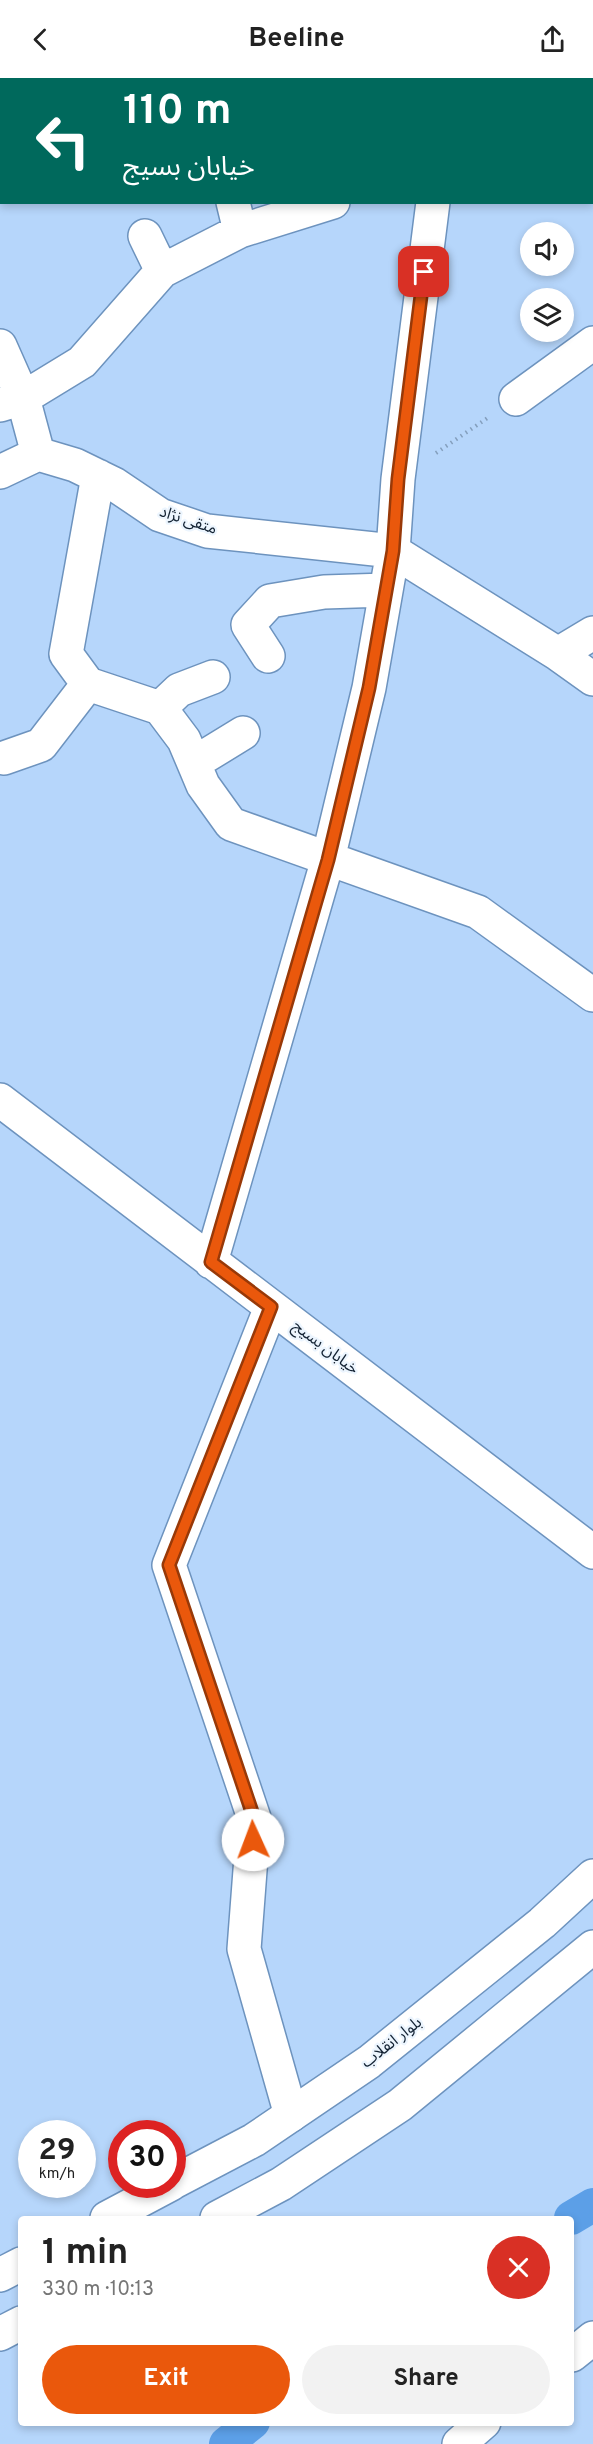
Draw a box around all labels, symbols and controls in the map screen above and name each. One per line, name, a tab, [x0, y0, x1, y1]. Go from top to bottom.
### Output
text: Beeline	[248, 22, 345, 56]
icon: back	[24, 23, 57, 56]
icon: share	[536, 23, 569, 56]
text: 110 m	[123, 86, 232, 139]
icon: left	[24, 102, 102, 180]
text: خیابان بسیج	[123, 151, 255, 185]
map controls	[520, 222, 574, 342]
button: sound	[520, 222, 574, 276]
pin	[398, 246, 449, 297]
icon: arrive	[407, 255, 440, 288]
button: layers	[520, 288, 574, 342]
street label: متقی نژاد	[157, 502, 219, 540]
street label: خیابان بسیج	[287, 1317, 362, 1380]
position arrow	[221, 1808, 285, 1872]
street label: بلوار انقلاب	[358, 2013, 426, 2073]
speed limit sign: 30	[108, 2120, 186, 2198]
text: 29	[39, 2133, 75, 2170]
text: km/h	[39, 2165, 75, 2184]
text: 1 min	[42, 2231, 128, 2277]
button: close	[487, 2236, 550, 2299]
text: 330 m · 10:13	[42, 2277, 154, 2303]
button: Exit	[42, 2345, 290, 2414]
button: Share	[302, 2345, 550, 2414]

